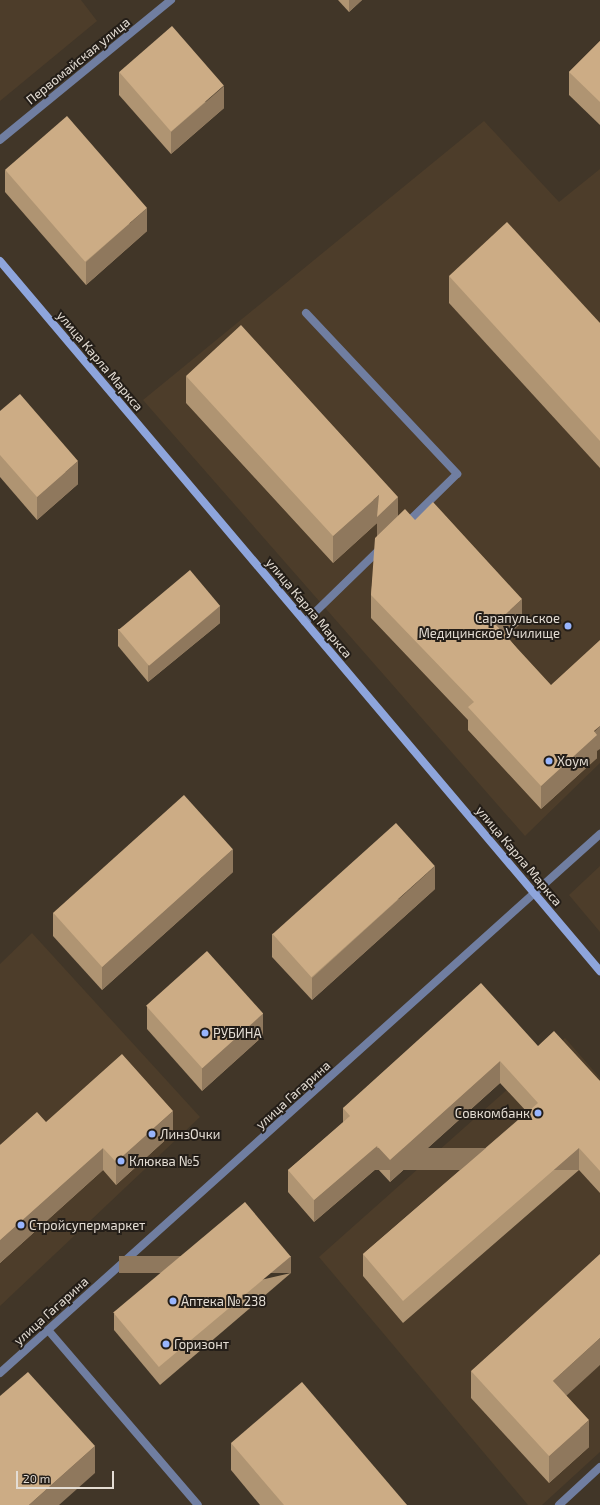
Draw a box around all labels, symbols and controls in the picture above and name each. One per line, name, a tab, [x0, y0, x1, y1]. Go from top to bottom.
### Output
street label: Первомайская улица	[23, 14, 133, 108]
street label: улица Карла Маркса	[54, 308, 146, 414]
street label: улица Карла Маркса	[263, 555, 355, 661]
place label: Сарапульское Медицинское Училище	[418, 611, 560, 642]
marker: Сарапульское Медицинское Училище	[563, 621, 573, 631]
place label: Хоум	[557, 753, 589, 769]
marker: Хоум	[544, 756, 554, 766]
street label: улица Карла Маркса	[473, 803, 565, 909]
place label: РУБИНА	[213, 1025, 262, 1041]
marker: РУБИНА	[200, 1028, 210, 1038]
street label: улица Гагарина	[253, 1058, 333, 1132]
place label: Совкомбанк	[455, 1105, 530, 1121]
marker: Совкомбанк	[533, 1108, 543, 1118]
place label: ЛинзОчки	[160, 1126, 220, 1142]
marker: ЛинзОчки	[147, 1129, 157, 1139]
place label: Клюква №5	[129, 1153, 200, 1169]
marker: Клюква №5	[116, 1156, 126, 1166]
place label: Стройсупермаркет	[29, 1217, 145, 1233]
marker: Стройсупермаркет	[16, 1220, 26, 1230]
street label: улица Гагарина	[11, 1274, 91, 1348]
place label: Аптека № 238	[181, 1293, 266, 1309]
marker: Аптека № 238	[168, 1296, 178, 1306]
place label: Горизонт	[174, 1336, 229, 1352]
marker: Горизонт	[161, 1339, 171, 1349]
scale bar	[18, 1463, 116, 1489]
text: 20 m	[23, 1471, 50, 1485]

